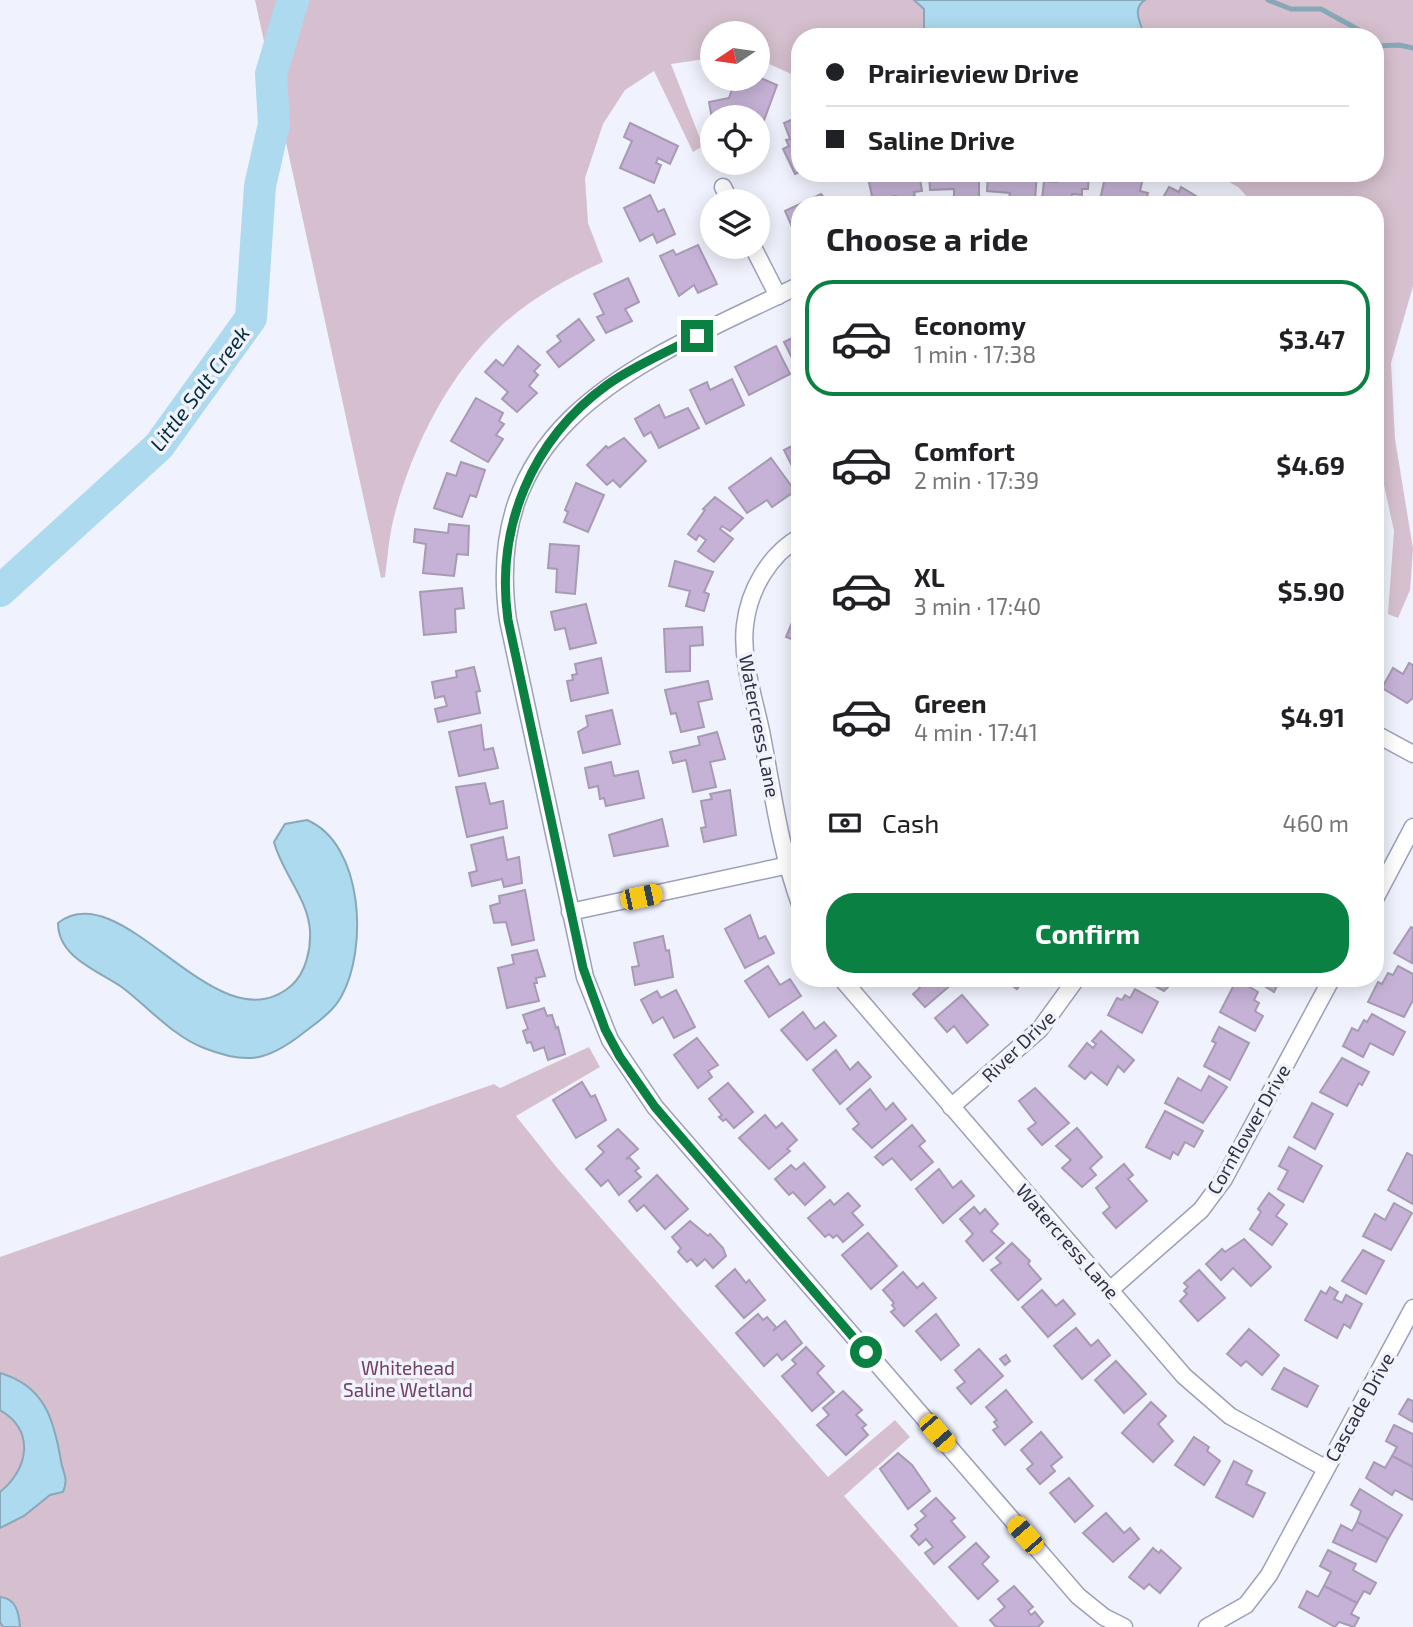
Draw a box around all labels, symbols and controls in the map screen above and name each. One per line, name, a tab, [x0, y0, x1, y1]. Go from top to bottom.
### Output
north arrow	[700, 21, 770, 91]
map controls	[700, 21, 770, 259]
text: Prairieview Drive	[868, 57, 1079, 88]
button: locate	[700, 105, 770, 175]
text: Saline Drive	[868, 124, 1015, 155]
button: layers	[700, 189, 770, 259]
text: Choose a ride	[826, 219, 1029, 257]
icon: car	[830, 307, 893, 370]
text: Economy	[914, 309, 1026, 340]
route end	[681, 320, 713, 352]
water label: Little Salt Creek	[144, 321, 254, 455]
text: $3.47	[1279, 323, 1345, 354]
text: 1 min · 17:38	[914, 340, 1036, 368]
icon: car	[830, 433, 893, 496]
text: Comfort	[914, 435, 1015, 466]
text: $4.69	[1276, 449, 1345, 480]
text: 2 min · 17:39	[914, 466, 1039, 494]
icon: car	[830, 559, 893, 622]
text: XL	[914, 561, 945, 592]
text: $5.90	[1277, 575, 1345, 606]
text: 3 min · 17:40	[914, 592, 1041, 620]
street label: Watercress Lane	[735, 653, 785, 799]
icon: car	[830, 685, 893, 748]
text: Green	[914, 687, 987, 718]
text: $4.91	[1280, 701, 1345, 732]
text: 4 min · 17:41	[914, 718, 1038, 746]
icon: cash	[826, 804, 864, 842]
text: Cash	[882, 807, 939, 838]
text: 460 m	[1283, 809, 1349, 837]
car	[619, 882, 664, 912]
button: Confirm	[826, 893, 1349, 973]
street label: River Drive	[976, 1005, 1060, 1087]
street label: Cornflower Drive	[1202, 1060, 1294, 1198]
street label: Watercress Lane	[1012, 1179, 1124, 1303]
route start	[850, 1336, 882, 1368]
street label: Cascade Drive	[1320, 1348, 1398, 1466]
park label: Whitehead Saline Wetland	[343, 1356, 473, 1401]
car	[916, 1410, 959, 1456]
car	[1004, 1512, 1047, 1558]

